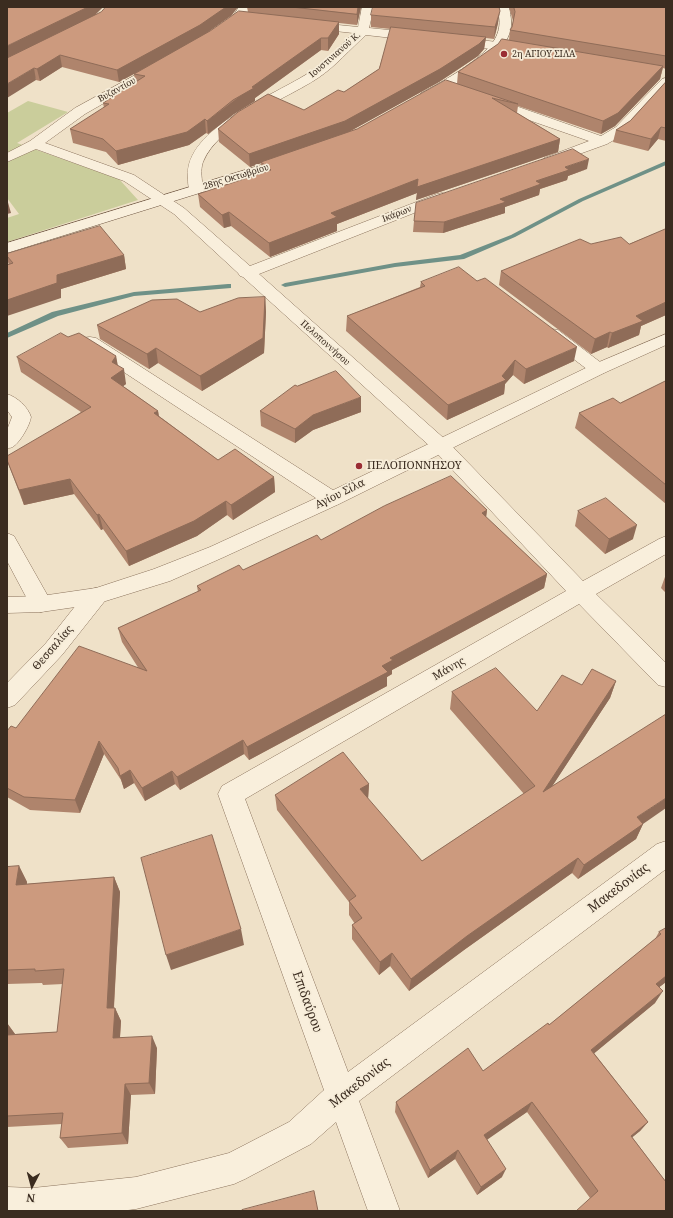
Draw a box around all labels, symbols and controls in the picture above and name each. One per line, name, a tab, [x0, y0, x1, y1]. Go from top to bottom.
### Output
street label: Ιουστινιανού Κ.	[307, 30, 363, 80]
marker: 2η ΑΓΙΟΥ ΣΙΛΑ	[499, 49, 509, 59]
place label: 2η ΑΓΙΟΥ ΣΙΛΑ	[512, 49, 575, 59]
street label: Βυζαντίου	[96, 75, 138, 105]
street label: 28ης Οκτωβρίου	[202, 162, 270, 192]
street label: Ικάρων	[381, 203, 413, 225]
street label: Πελοποννήσου	[298, 318, 352, 368]
place label: ΠΕΛΟΠΟΝΝΗΣΟΥ	[367, 459, 462, 473]
marker: ΠΕΛΟΠΟΝΝΗΣΟΥ	[354, 461, 364, 471]
street label: Αγίου Σίλα	[313, 476, 367, 512]
street label: Θεσσαλίας	[30, 623, 76, 673]
street label: Μάνης	[430, 654, 468, 684]
street label: Μακεδονίας	[585, 860, 653, 916]
street label: Επιδαύρου	[289, 969, 325, 1035]
street label: Μακεδονίας	[326, 1054, 394, 1112]
north arrow	[12, 1166, 52, 1206]
text: N	[26, 1191, 36, 1206]

